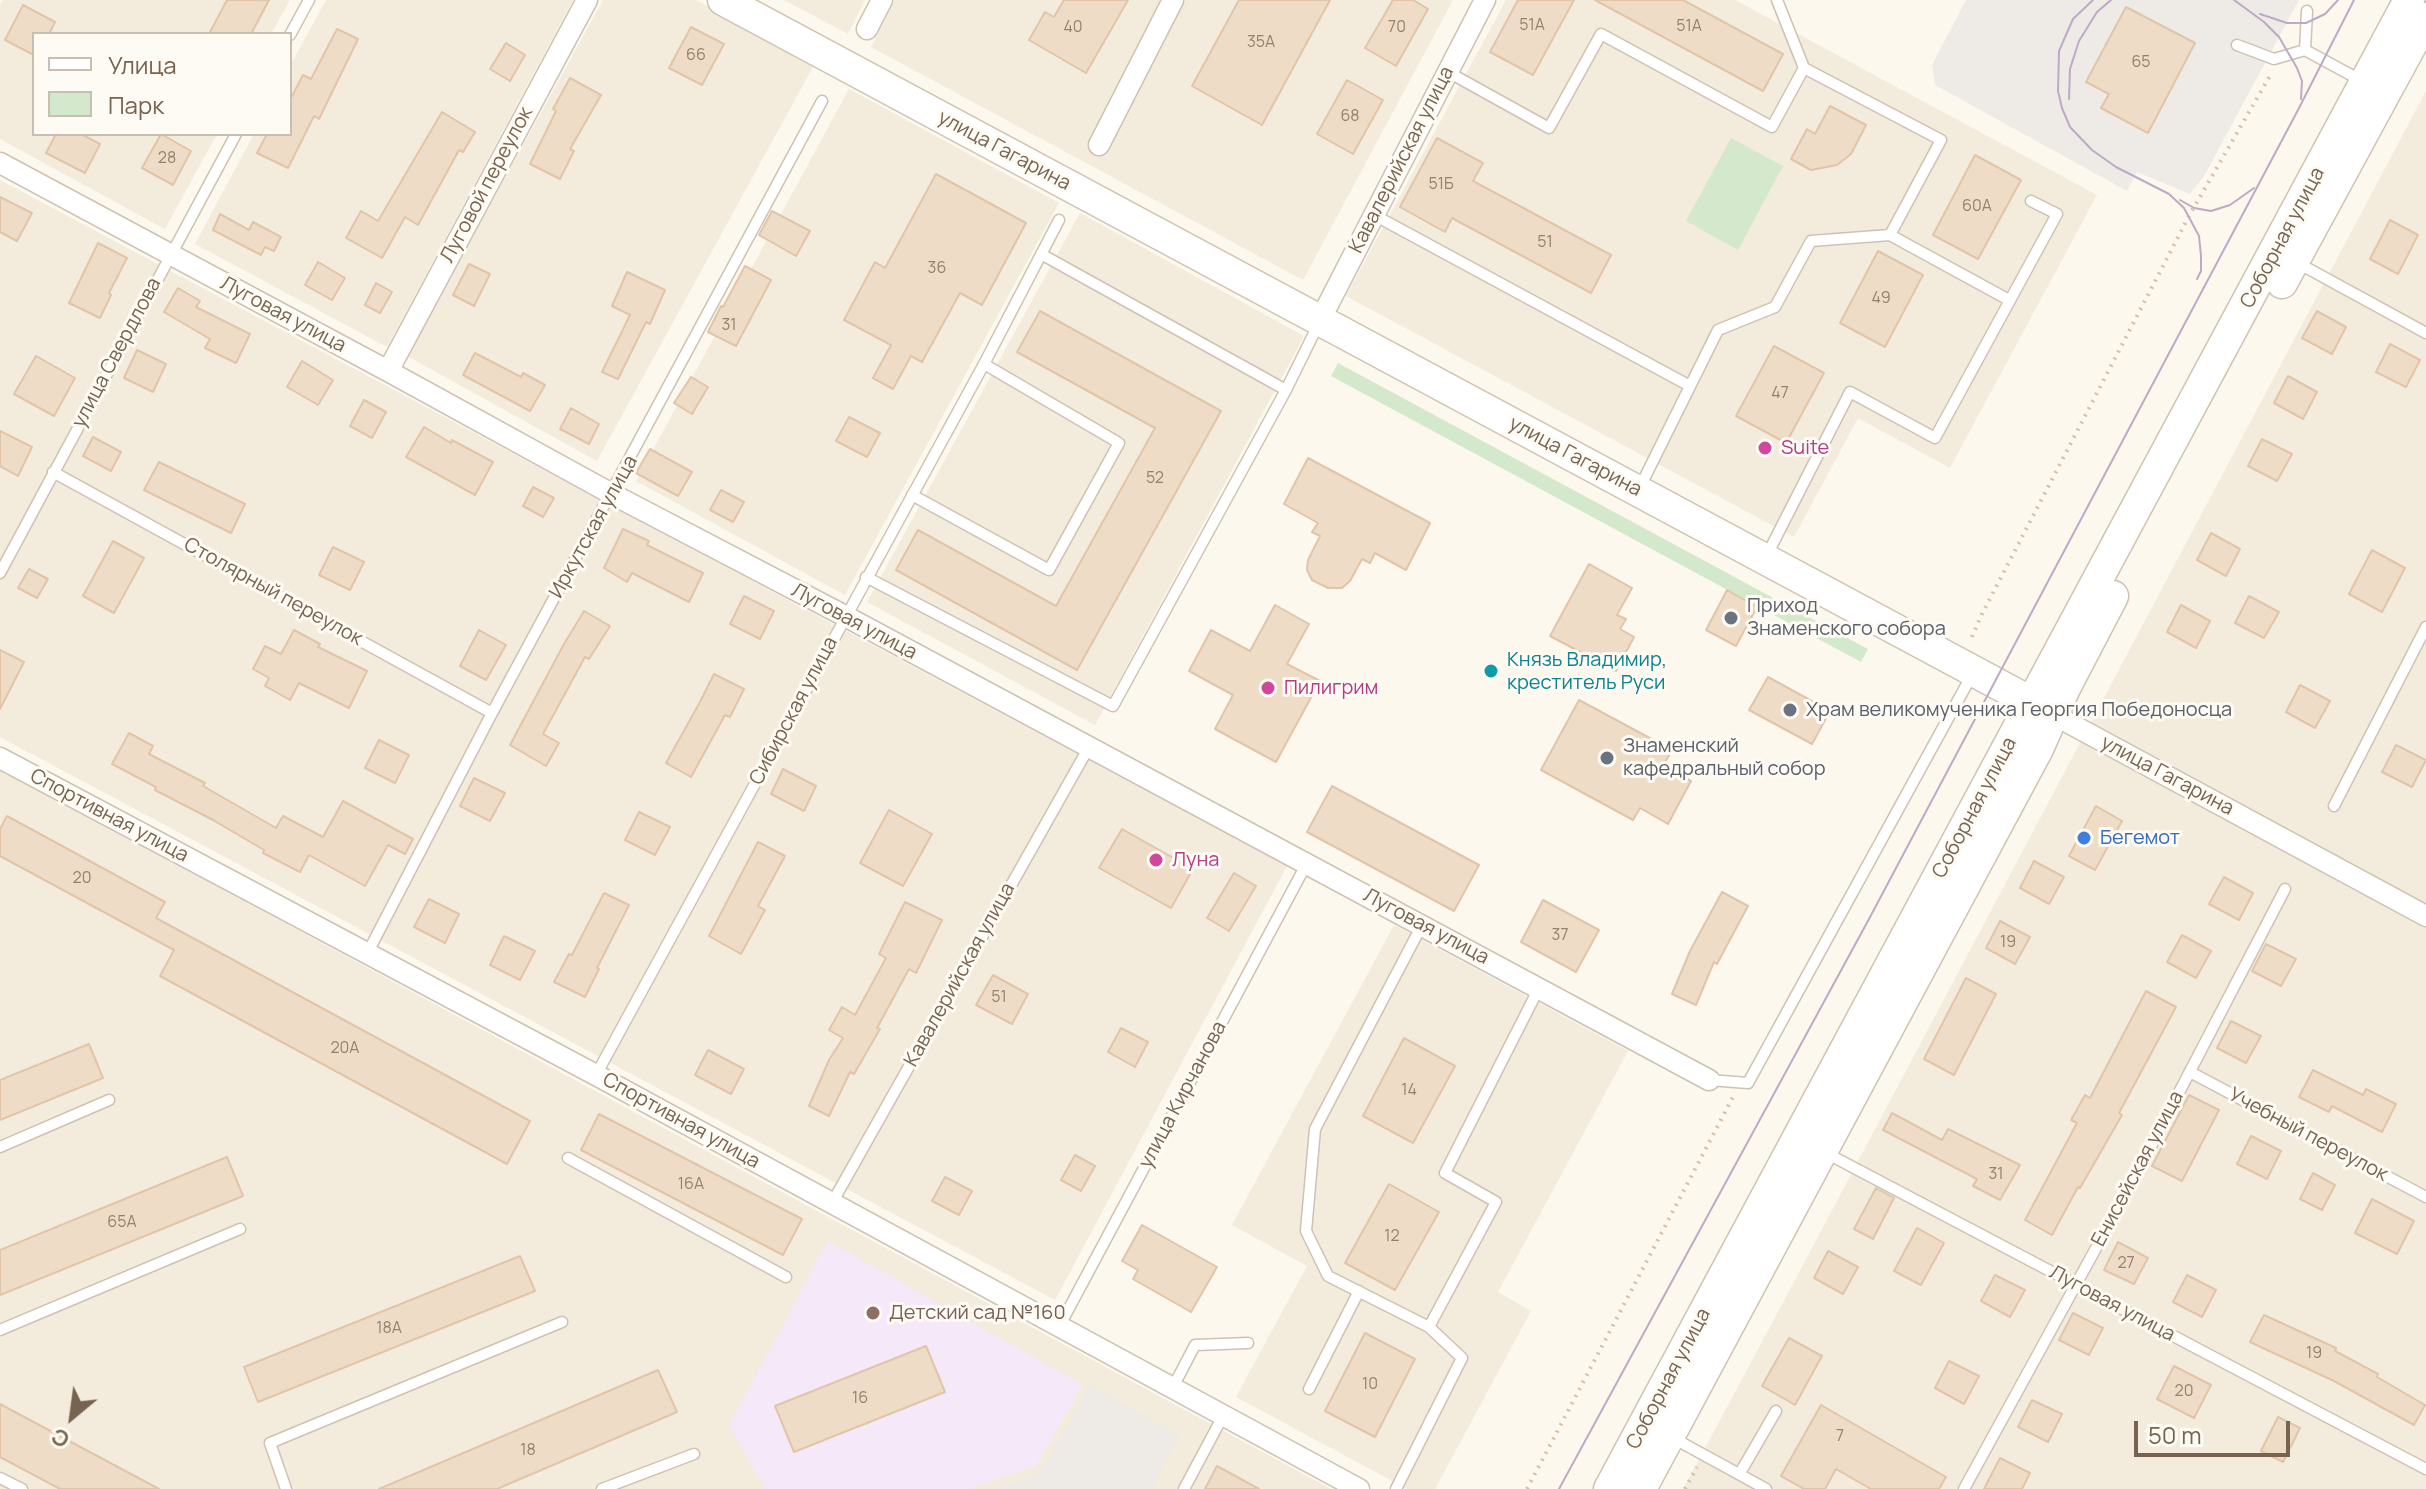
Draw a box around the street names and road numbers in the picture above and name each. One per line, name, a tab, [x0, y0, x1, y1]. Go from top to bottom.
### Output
street label: Кавалерийская улица	[1344, 63, 1460, 257]
street label: Луговой переулок	[436, 103, 538, 267]
street label: улица Гагарина	[933, 106, 1075, 196]
street label: Соборная улица	[2236, 164, 2330, 312]
street label: Луговая улица	[216, 272, 350, 358]
street label: улица Свердлова	[67, 274, 167, 432]
street label: улица Гагарина	[1504, 412, 1646, 502]
street label: Иркутская улица	[545, 451, 643, 603]
street label: Столярный переулок	[179, 533, 367, 651]
street label: Луговая улица	[787, 579, 921, 665]
street label: Сибирская улица	[745, 633, 843, 789]
street label: улица Гагарина	[2096, 731, 2238, 821]
street label: Соборная улица	[1928, 734, 2022, 882]
street label: Спортивная улица	[26, 764, 192, 868]
street label: Кавалерийская улица	[900, 879, 1020, 1071]
street label: Луговая улица	[1359, 884, 1493, 970]
street label: улица Кирчанова	[1134, 1017, 1232, 1173]
street label: Спортивная улица	[598, 1068, 764, 1174]
street label: Учебный переулок	[2224, 1083, 2392, 1187]
street label: Енисейская улица	[2087, 1087, 2189, 1251]
street label: Луговая улица	[2045, 1261, 2179, 1347]
street label: Соборная улица	[1622, 1305, 1716, 1453]

